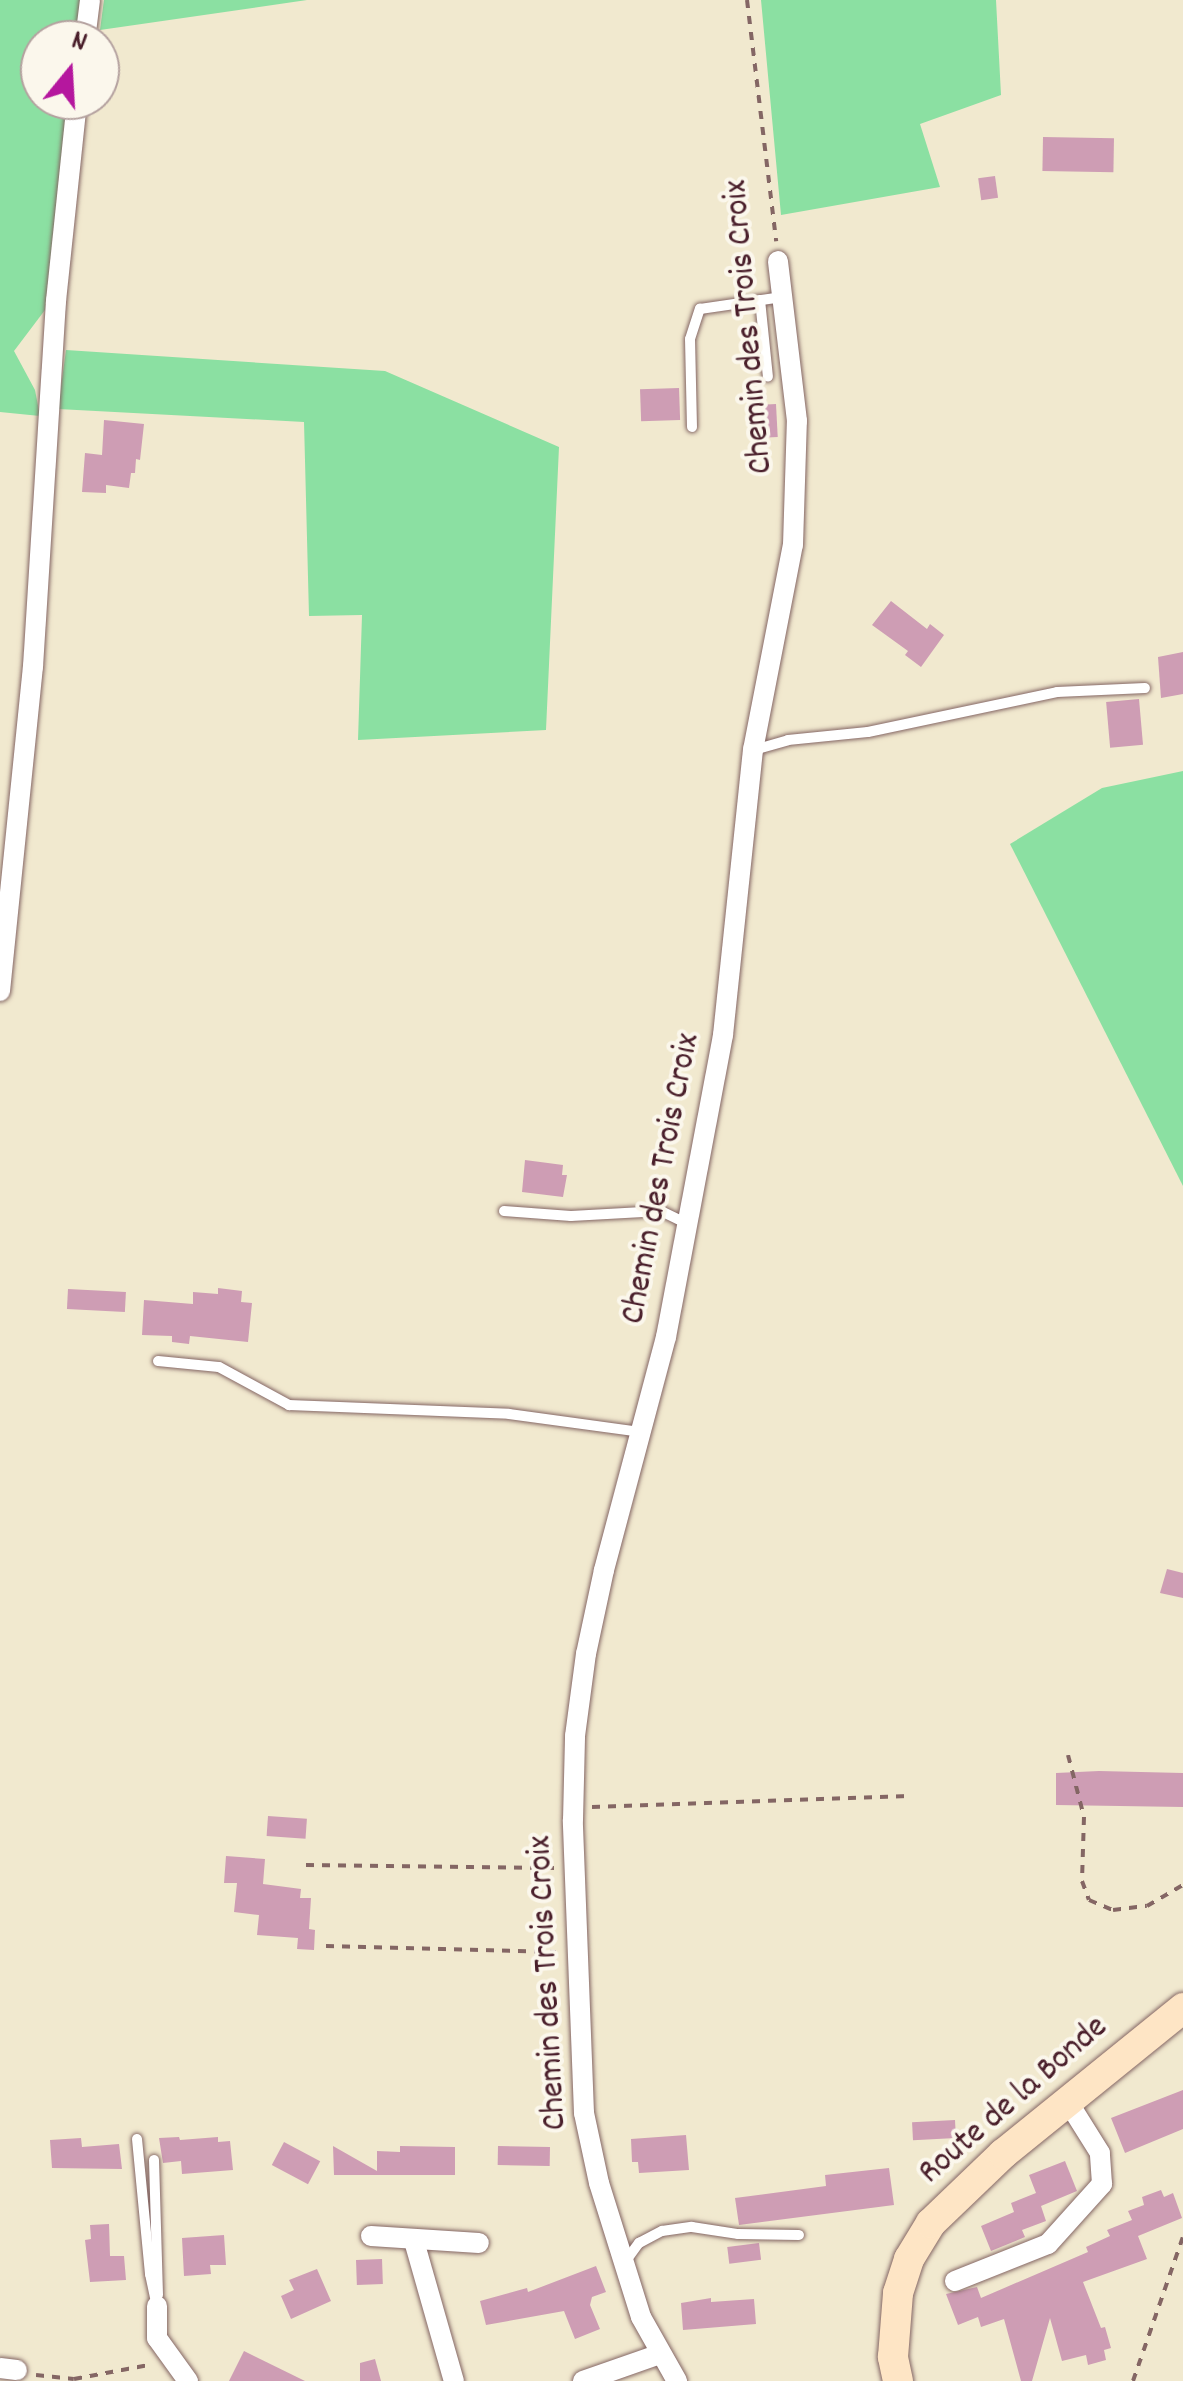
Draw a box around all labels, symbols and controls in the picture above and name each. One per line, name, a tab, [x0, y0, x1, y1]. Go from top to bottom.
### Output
north arrow	[20, 20, 120, 120]
text: N	[66, 22, 91, 65]
street label: Chemin des Trois Croix	[716, 178, 784, 476]
street label: Chemin des Trois Croix	[613, 1030, 711, 1328]
street label: Chemin des Trois Croix	[520, 1835, 578, 2131]
street label: Route de la Bonde	[911, 2007, 1117, 2195]

